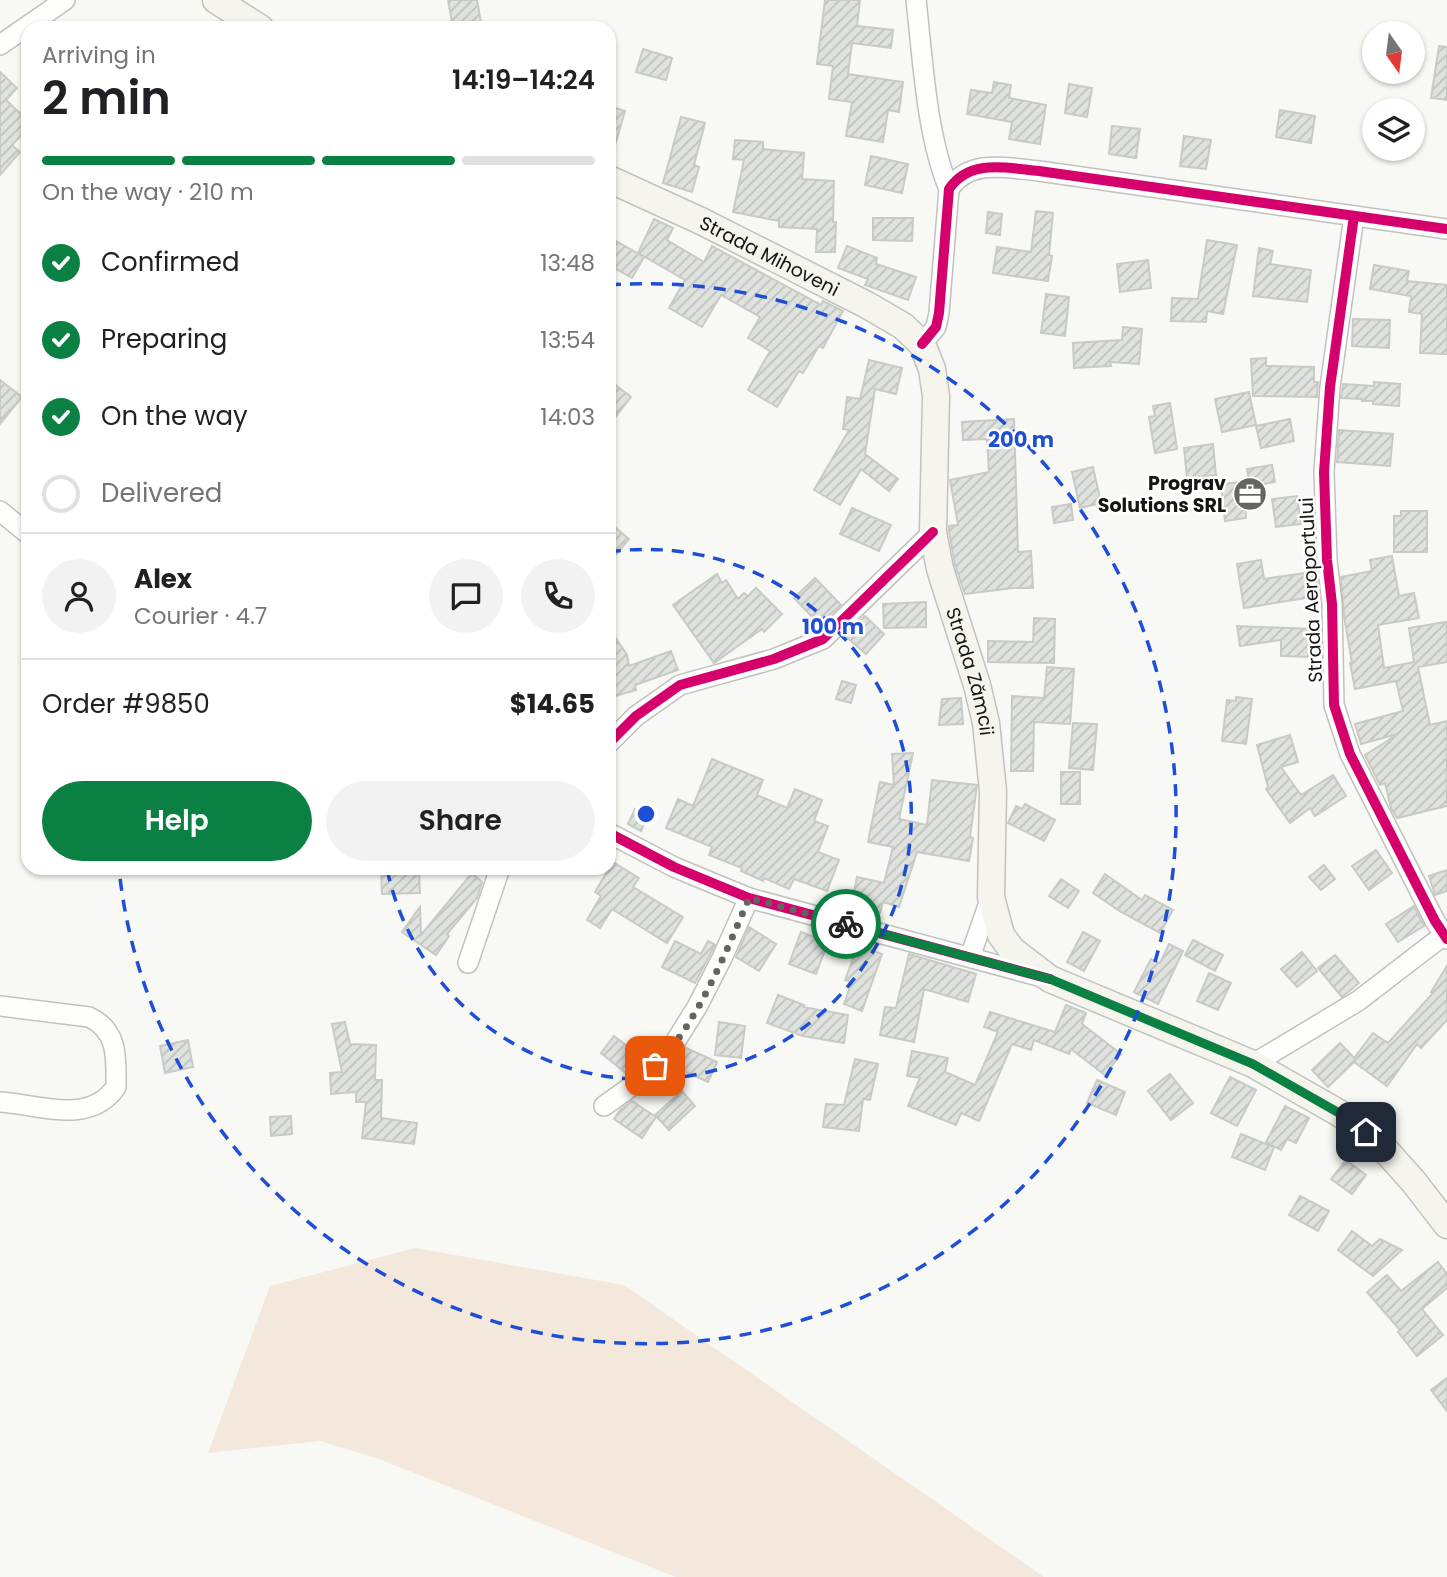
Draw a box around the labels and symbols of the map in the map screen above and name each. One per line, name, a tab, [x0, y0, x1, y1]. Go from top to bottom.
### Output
north arrow	[1362, 21, 1424, 84]
street label: Strada Mihoveni	[695, 209, 844, 302]
text: 200 m	[988, 425, 1054, 454]
place label: Prograv Solutions SRL	[1098, 470, 1226, 519]
office icon: Prograv Solutions SRL	[1231, 475, 1269, 513]
street label: Strada Aeroportului	[1293, 497, 1329, 683]
street label: Strada Zămcii	[940, 604, 1001, 737]
text: 100 m	[802, 612, 864, 641]
centre of rings	[634, 802, 658, 826]
courier	[811, 889, 881, 959]
pin	[625, 1036, 685, 1096]
pin	[1336, 1102, 1396, 1162]

